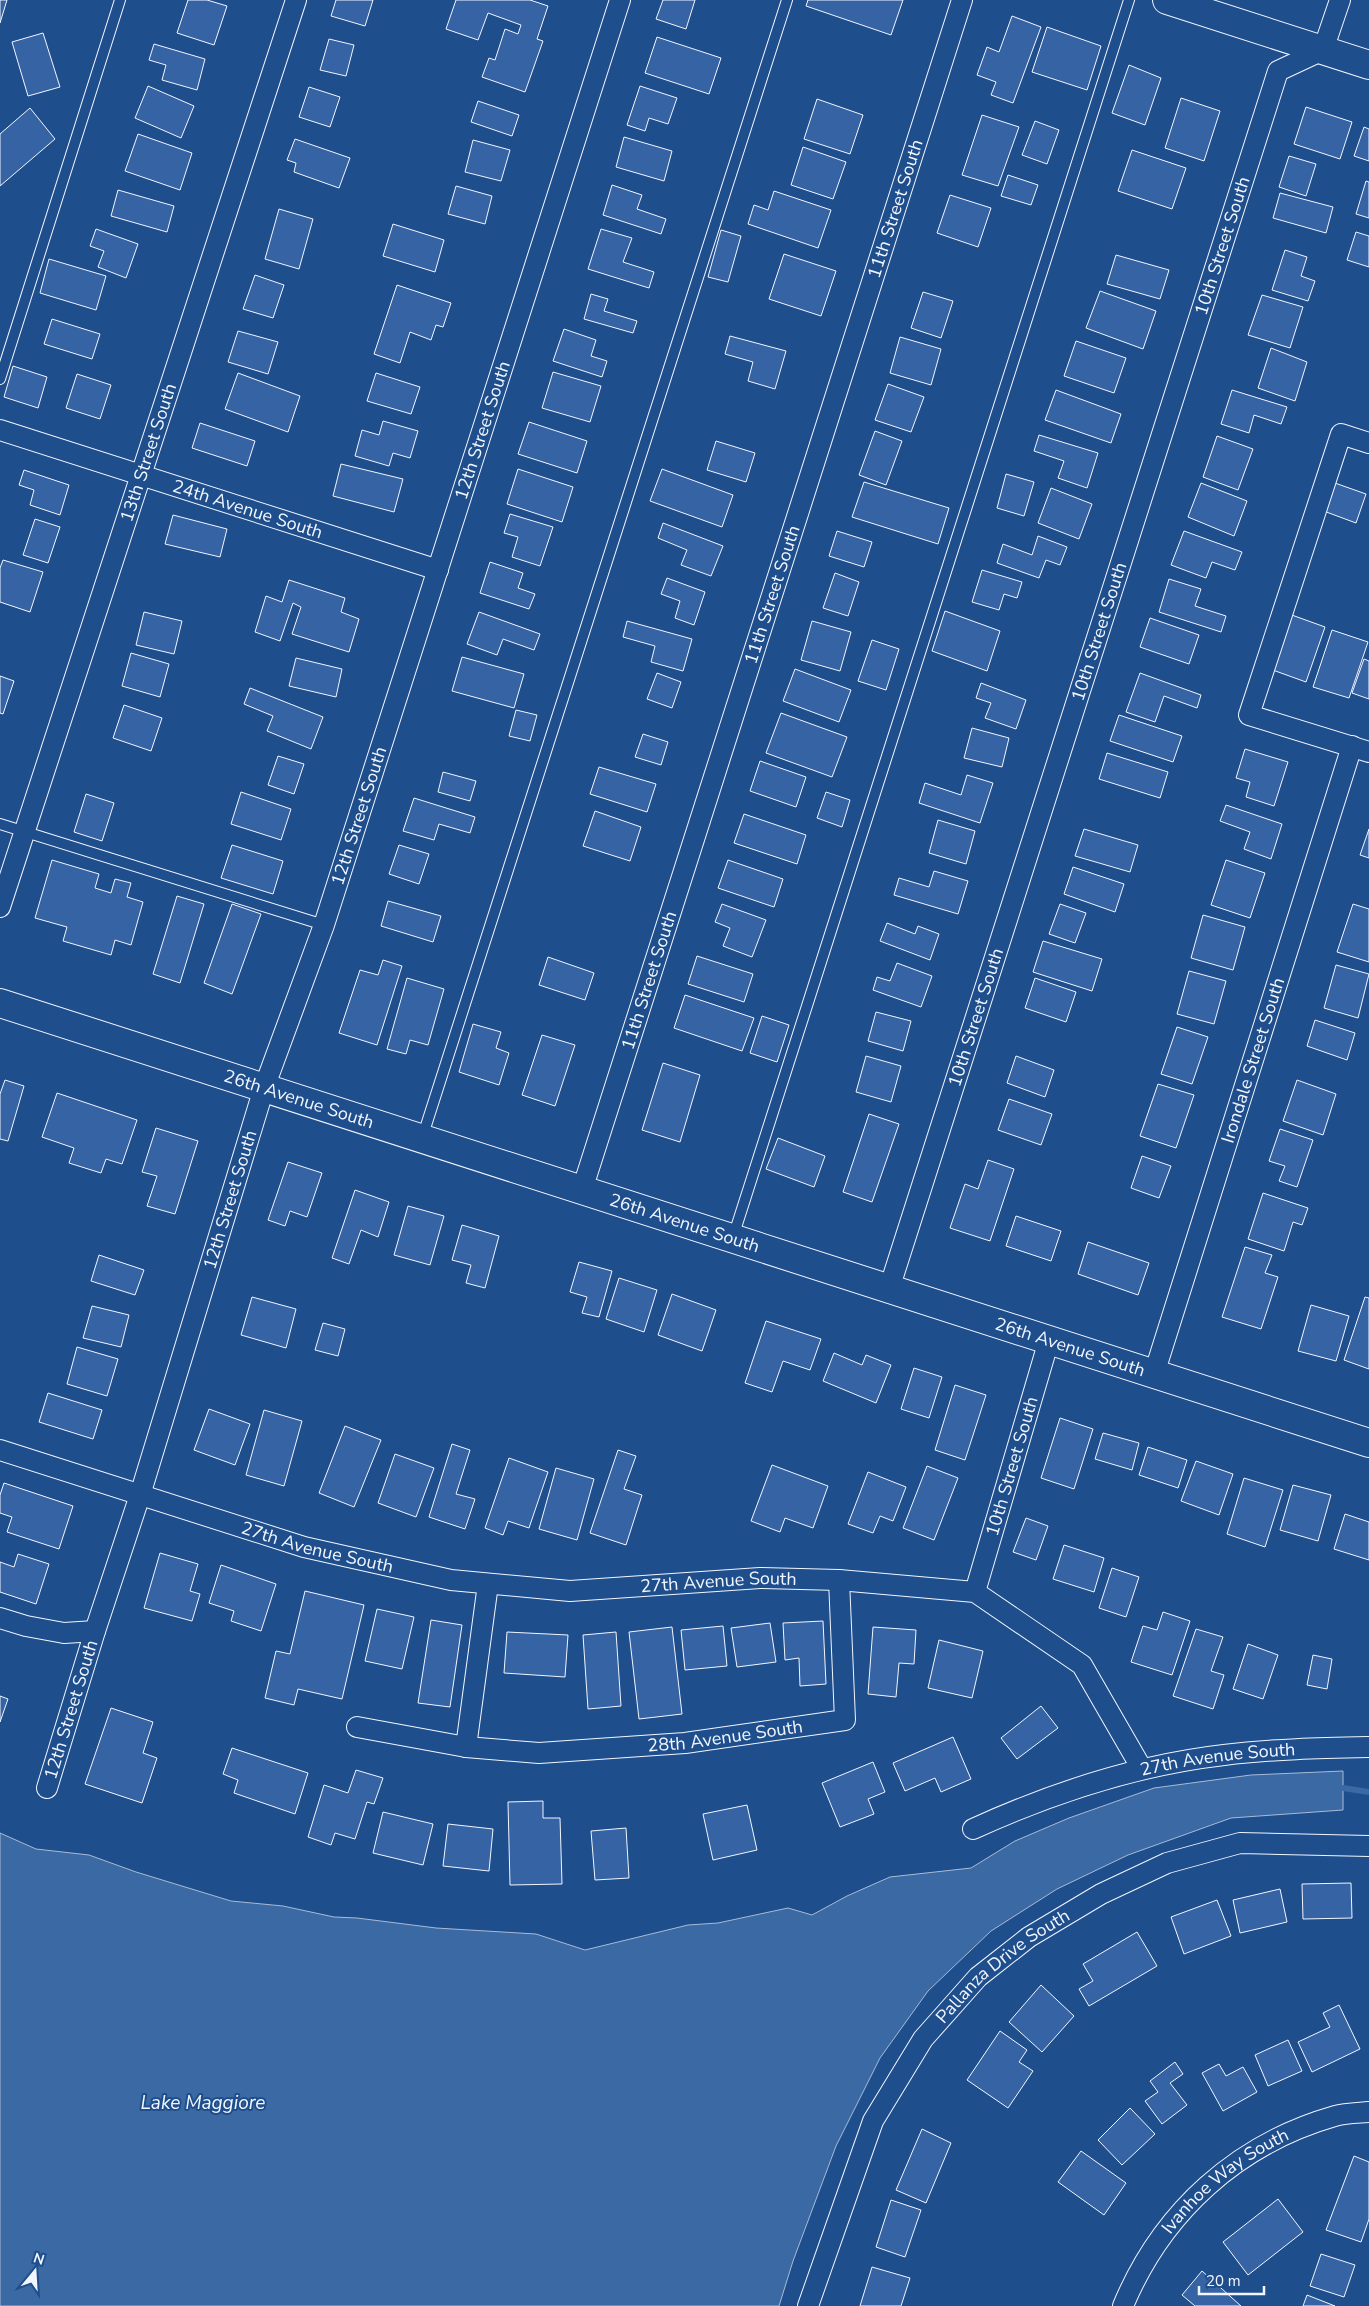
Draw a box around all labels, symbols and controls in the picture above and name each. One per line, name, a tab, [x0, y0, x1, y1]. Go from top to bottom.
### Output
street label: 11th Street South	[862, 136, 929, 281]
street label: 10th Street South	[1189, 173, 1256, 318]
street label: 12th Street South	[449, 358, 516, 503]
street label: 13th Street South	[114, 380, 182, 525]
street label: 24th Avenue South	[169, 474, 326, 544]
street label: 11th Street South	[739, 522, 806, 667]
street label: 10th Street South	[1066, 559, 1132, 704]
street label: 12th Street South	[325, 744, 392, 888]
street label: 11th Street South	[616, 908, 682, 1053]
street label: 10th Street South	[942, 945, 1009, 1090]
street label: Irondale Street South	[1216, 974, 1290, 1146]
street label: 26th Avenue South	[221, 1064, 377, 1134]
street label: 12th Street South	[197, 1127, 262, 1272]
street label: 26th Avenue South	[606, 1188, 763, 1258]
street label: 26th Avenue South	[992, 1312, 1148, 1382]
street label: 10th Street South	[980, 1394, 1044, 1539]
street label: 27th Avenue South	[238, 1516, 396, 1579]
street label: 27th Avenue South	[640, 1566, 797, 1598]
street label: 12th Street South	[38, 1637, 104, 1782]
street label: 28th Avenue South	[647, 1714, 804, 1758]
street label: 27th Avenue South	[1138, 1737, 1296, 1782]
street label: Pallanza Drive South	[930, 1903, 1074, 2029]
water label: Lake Maggiore	[141, 2090, 265, 2116]
street label: Ivanhoe Way South	[1156, 2123, 1292, 2239]
north arrow	[10, 2246, 60, 2296]
text: N	[31, 2248, 47, 2270]
scale bar	[1199, 2264, 1264, 2296]
text: 20 m	[1206, 2271, 1241, 2291]

